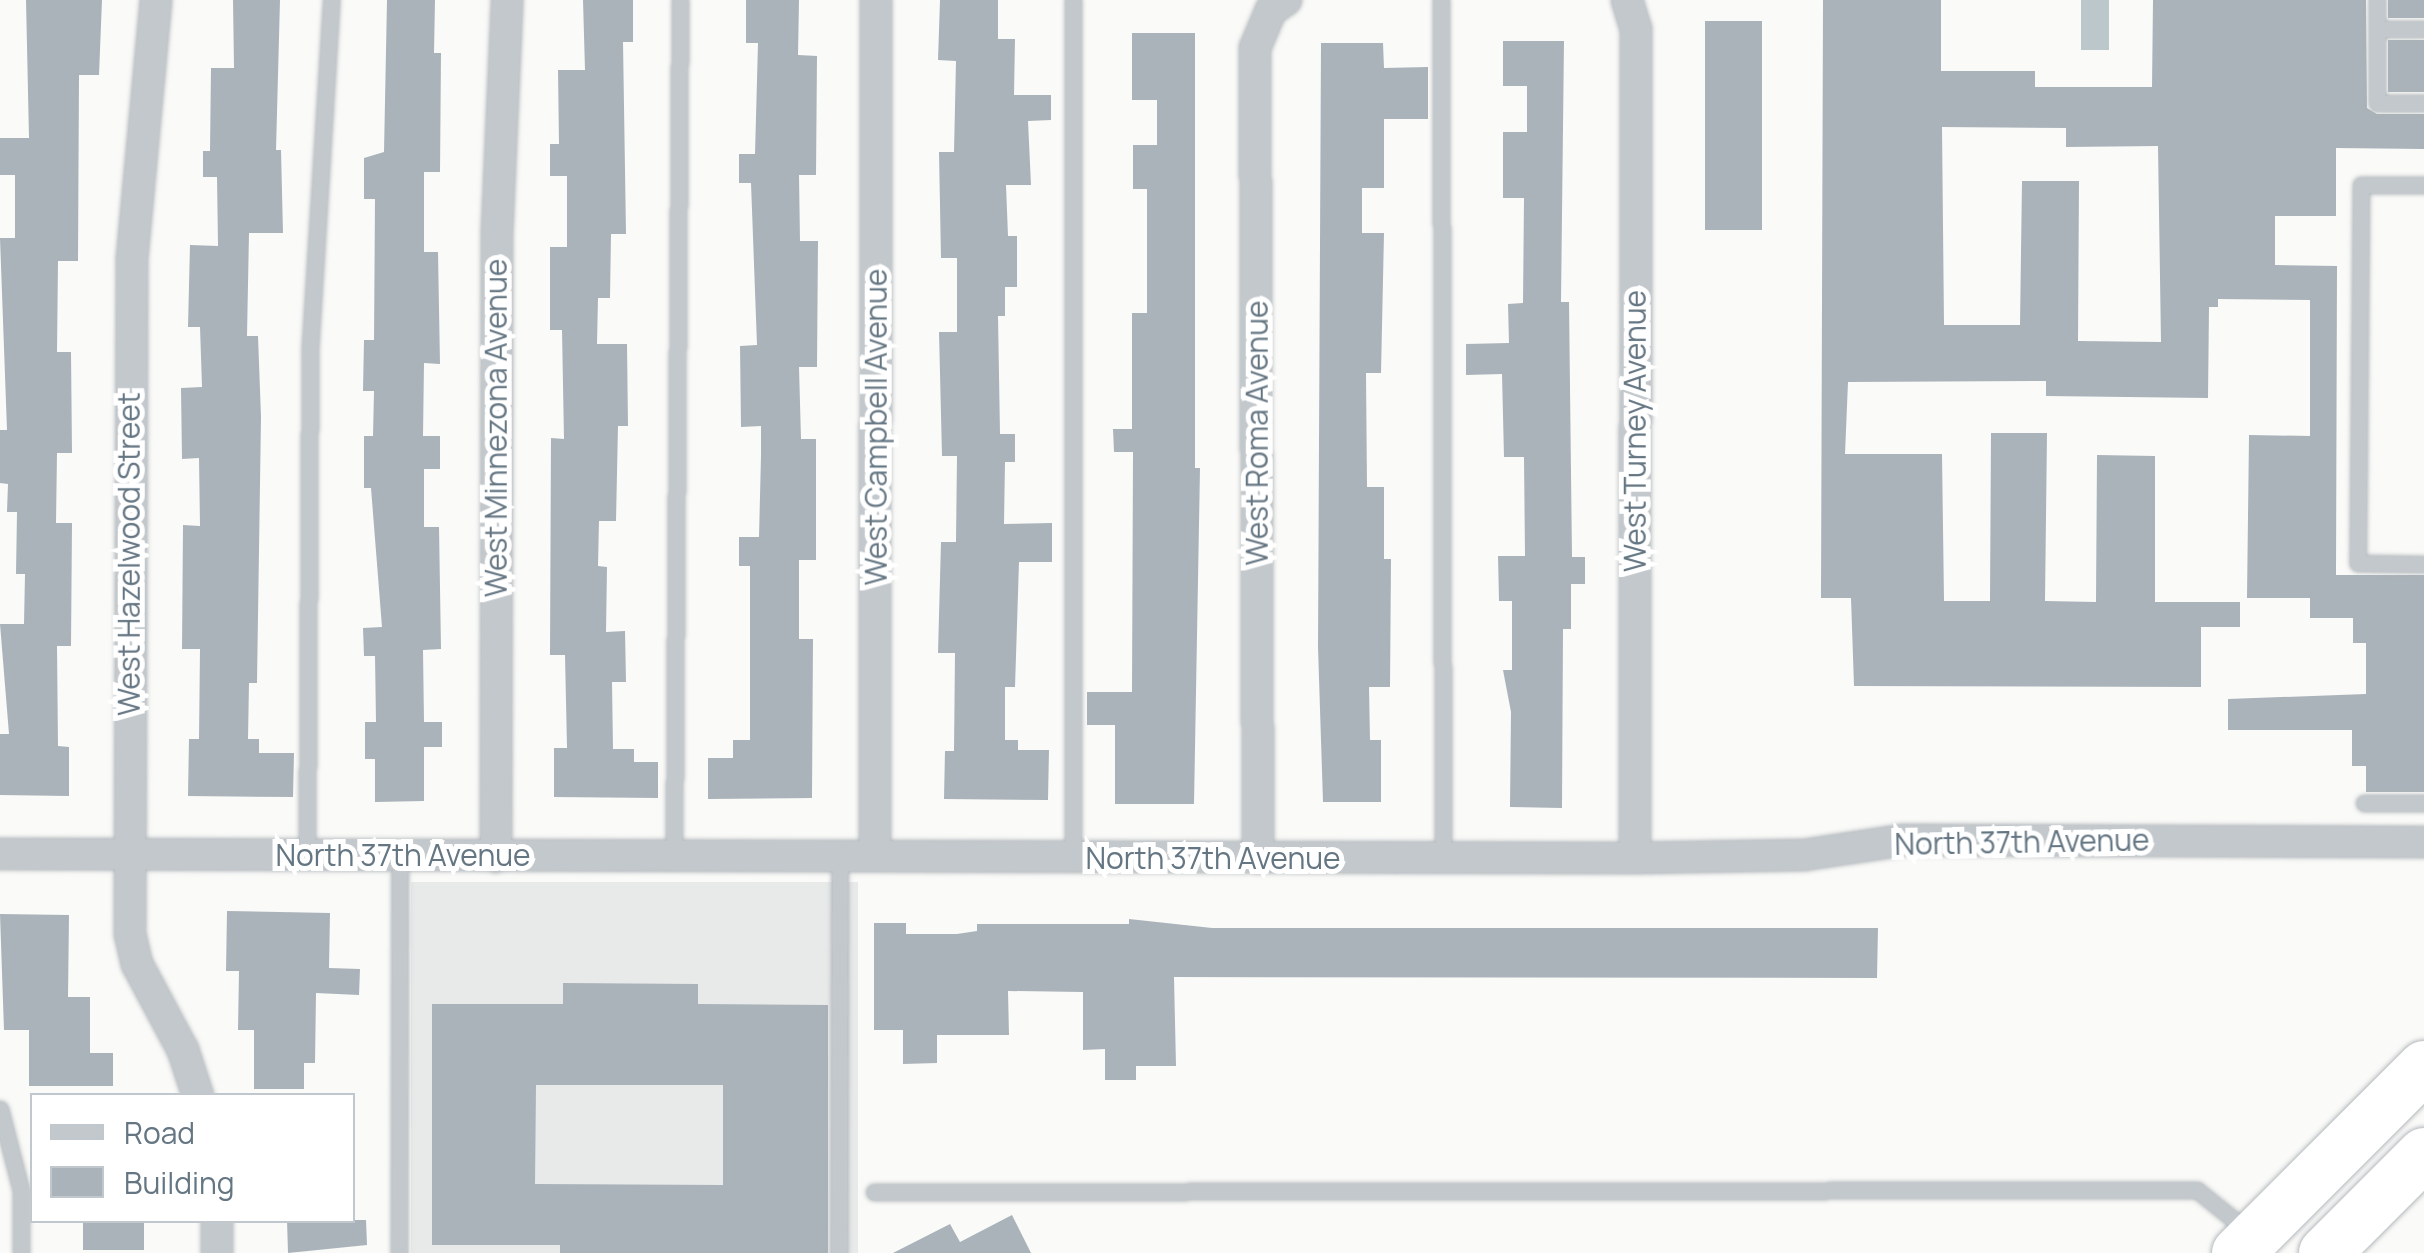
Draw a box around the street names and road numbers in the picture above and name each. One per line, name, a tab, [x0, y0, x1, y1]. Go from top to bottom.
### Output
street label: West Minnezona Avenue	[478, 259, 514, 597]
street label: West Campbell Avenue	[858, 269, 894, 585]
street label: West Turney Avenue	[1617, 290, 1653, 572]
street label: West Roma Avenue	[1239, 300, 1275, 566]
street label: West Hazelwood Street	[111, 392, 147, 716]
street label: North 37th Avenue	[1894, 822, 2150, 862]
street label: North 37th Avenue	[275, 837, 531, 873]
street label: North 37th Avenue	[1085, 840, 1341, 876]

